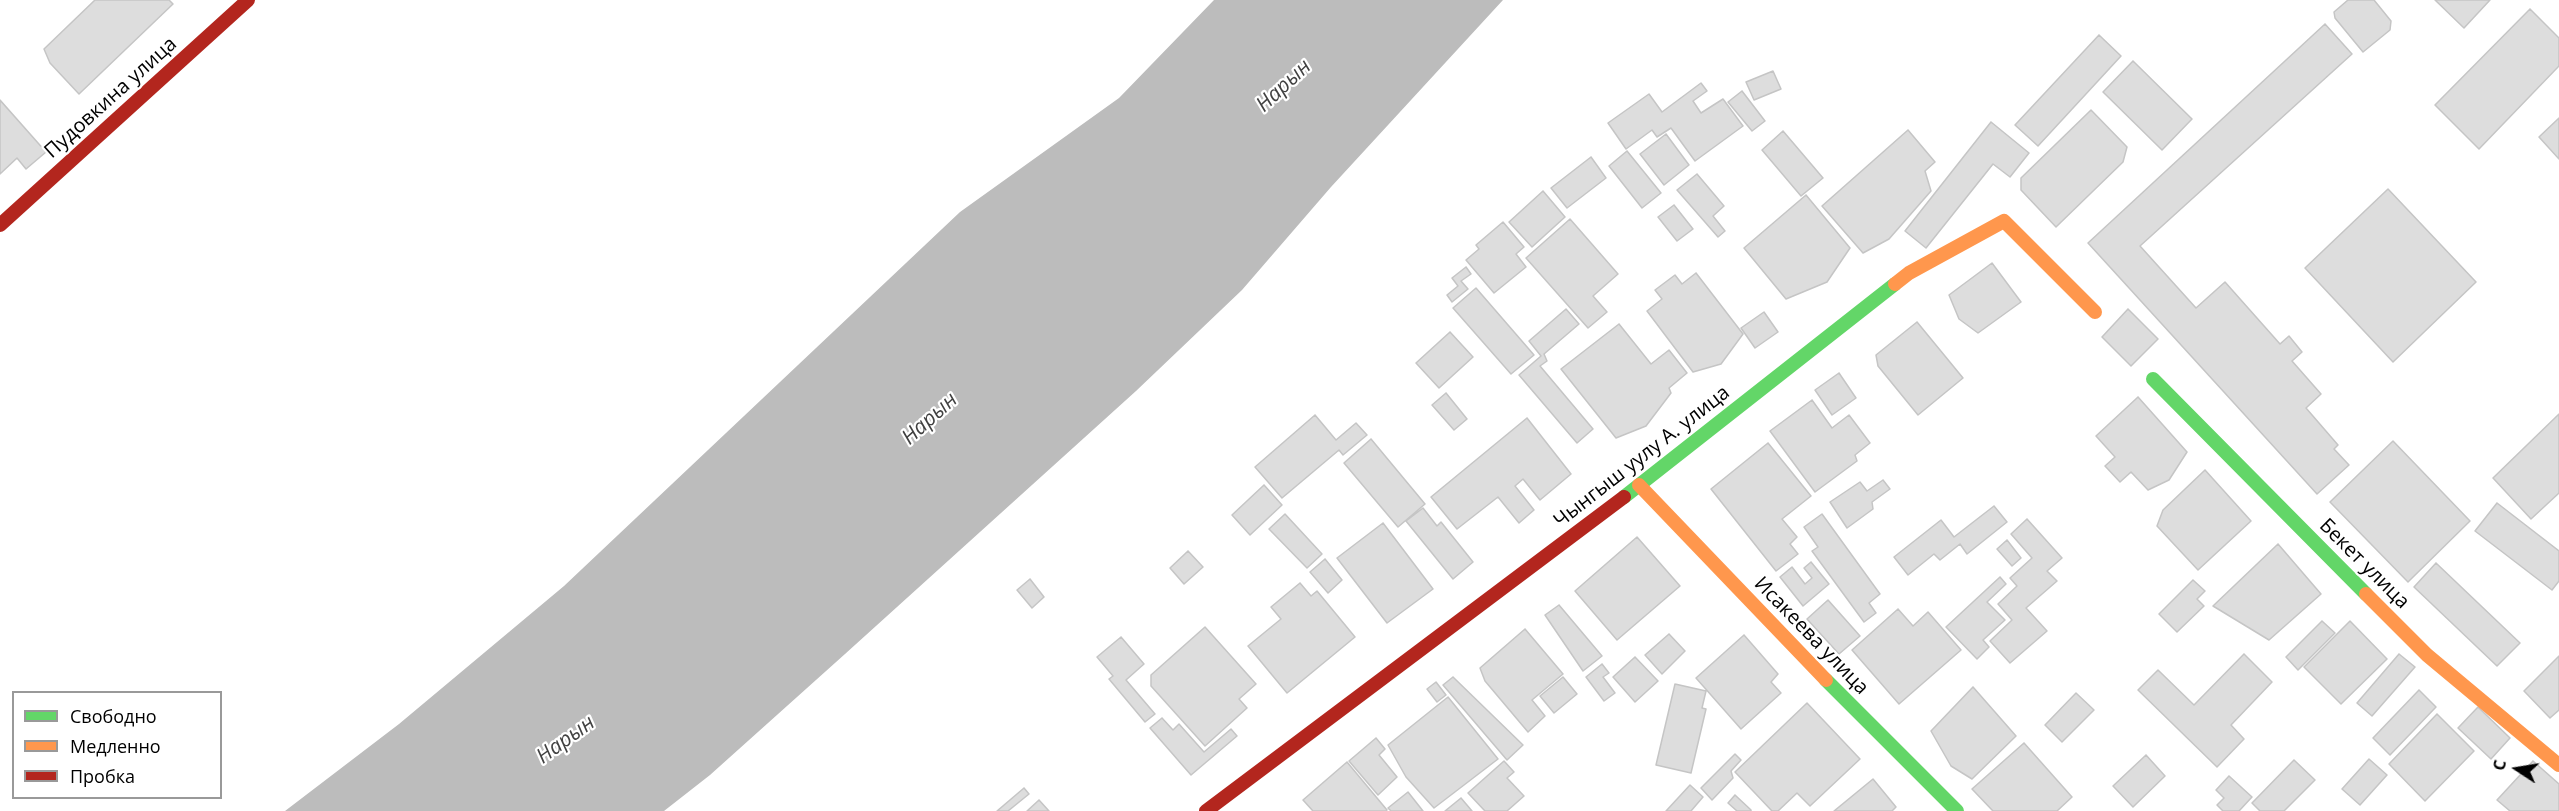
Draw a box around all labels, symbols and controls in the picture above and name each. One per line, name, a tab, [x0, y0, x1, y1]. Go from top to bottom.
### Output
street label: Пудовкина улица	[40, 32, 182, 164]
water label: Нарын	[1251, 54, 1317, 118]
street label: Чынгыш уулу А. улица	[1549, 381, 1735, 533]
water label: Нарын	[897, 388, 963, 450]
street label: Бекет улица	[2314, 514, 2414, 614]
street label: Исакеева улица	[1749, 572, 1873, 700]
legend	[12, 691, 222, 799]
text: Свободно	[70, 704, 157, 728]
water label: Нарын	[532, 710, 600, 770]
text: Медленно	[70, 734, 161, 758]
north arrow	[2487, 739, 2547, 799]
text: С	[2488, 758, 2511, 773]
text: Пробка	[70, 764, 135, 788]

